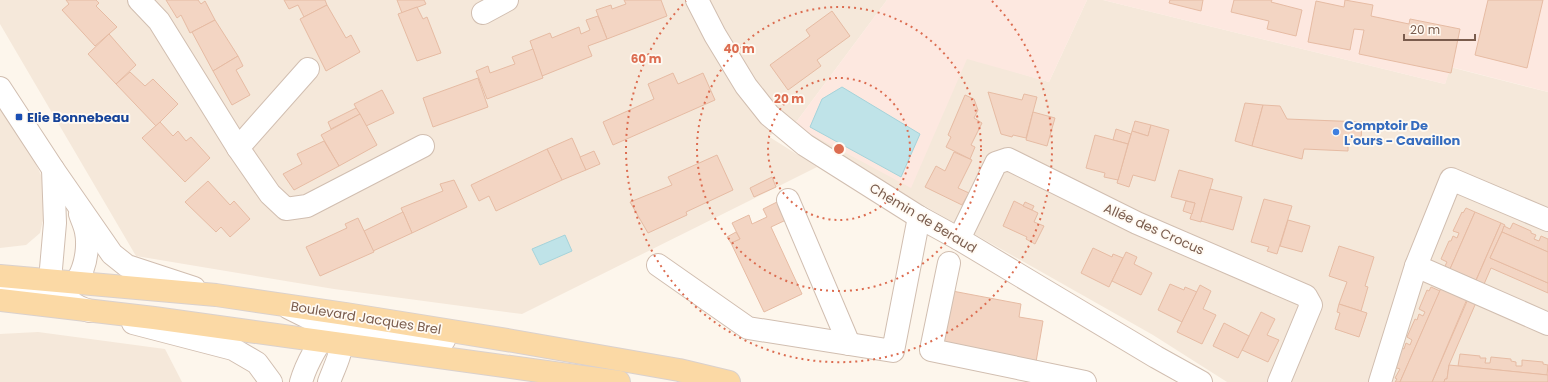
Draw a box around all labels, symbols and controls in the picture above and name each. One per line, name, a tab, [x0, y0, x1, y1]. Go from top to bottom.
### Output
scale bar	[1404, 16, 1475, 42]
text: 20 m	[1410, 21, 1440, 38]
text: 40 m	[723, 40, 755, 57]
text: 60 m	[631, 50, 662, 67]
text: 20 m	[774, 90, 804, 107]
place label: Elie Bonnebeau	[27, 108, 129, 127]
marker: Elie Bonnebeau	[14, 112, 24, 122]
place label: Comptoir De L'ours - Cavaillon	[1344, 116, 1460, 150]
marker: Comptoir De L'ours - Cavaillon	[1331, 127, 1341, 137]
centre of rings	[832, 142, 846, 156]
street label: Chemin de Beraud	[866, 178, 980, 258]
street label: Allée des Crocus	[1101, 198, 1207, 260]
street label: Boulevard Jacques Brel	[289, 297, 443, 339]

